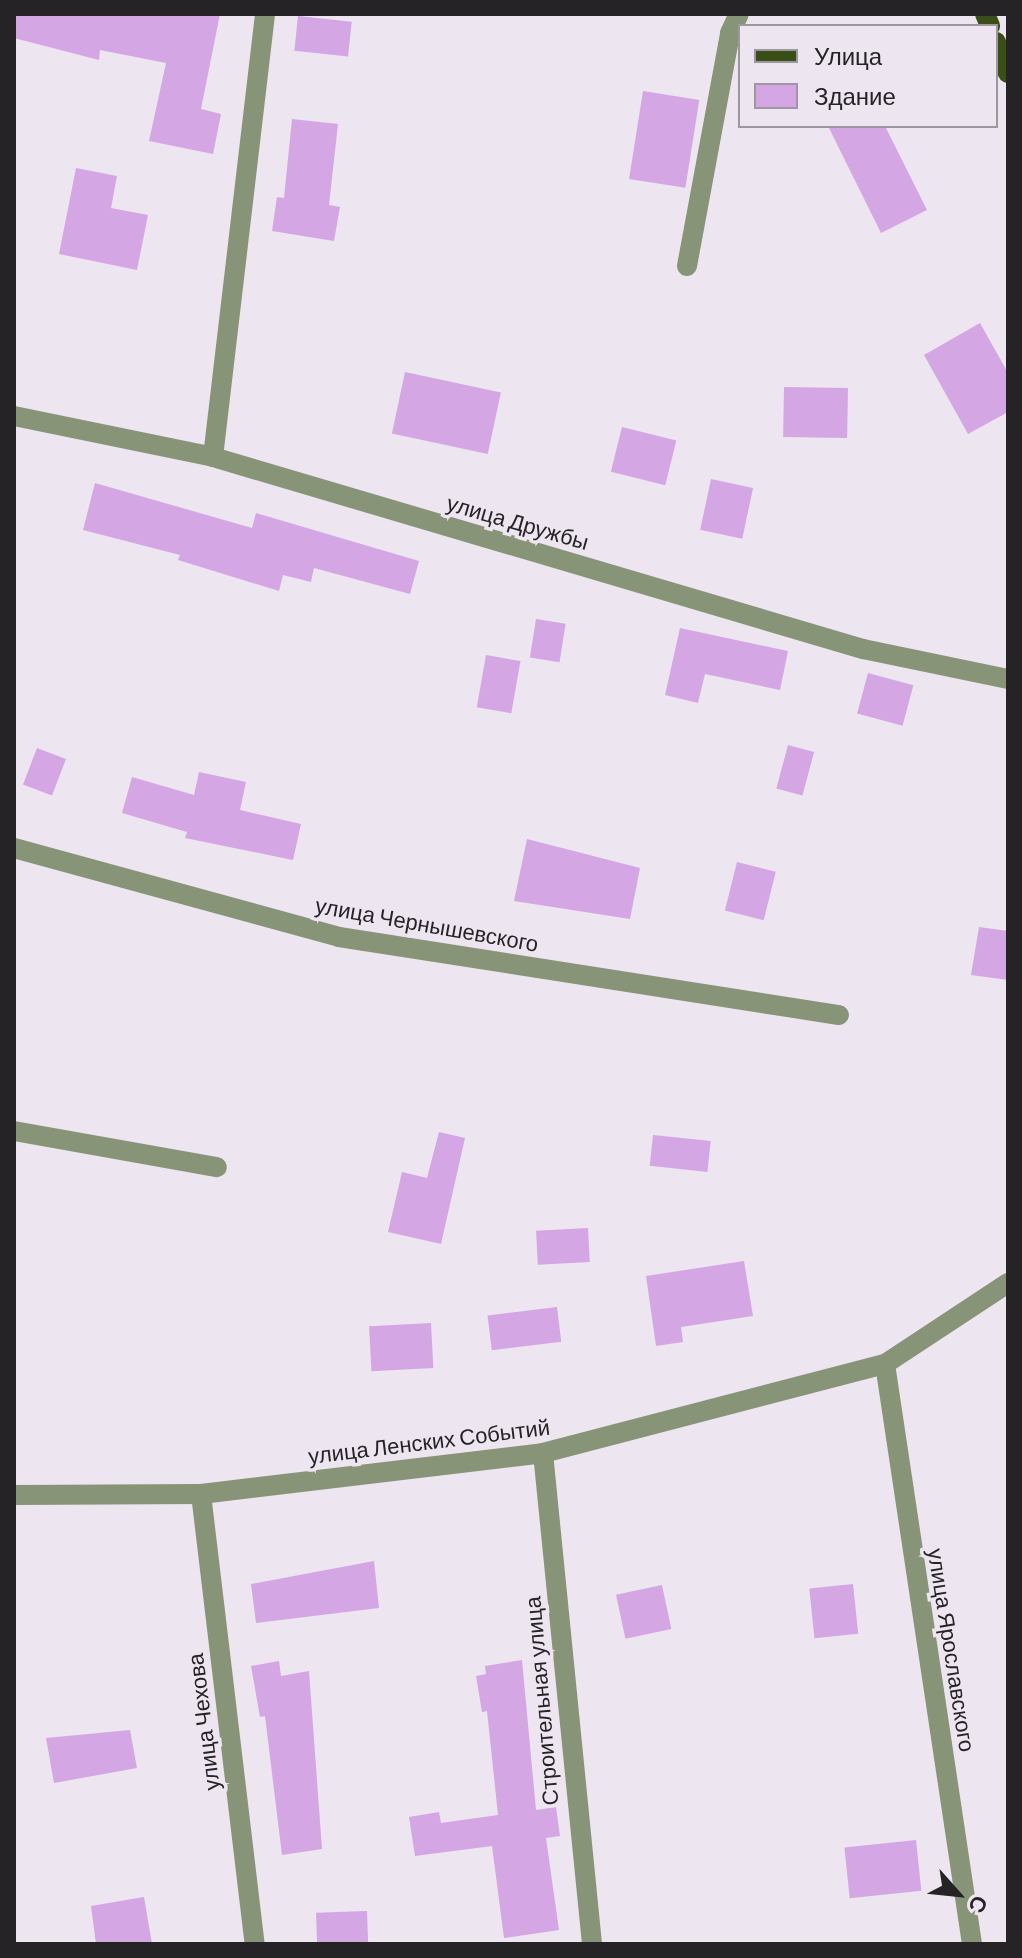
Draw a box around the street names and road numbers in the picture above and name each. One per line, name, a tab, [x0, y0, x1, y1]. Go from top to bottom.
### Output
street label: улица Дружбы	[444, 489, 592, 555]
street label: улица Чернышевского	[313, 891, 541, 957]
street label: улица Ленских Событий	[307, 1413, 551, 1469]
street label: улица Ярославского	[923, 1546, 981, 1754]
street label: Строительная улица	[519, 1595, 563, 1807]
street label: улица Чехова	[181, 1652, 225, 1792]

